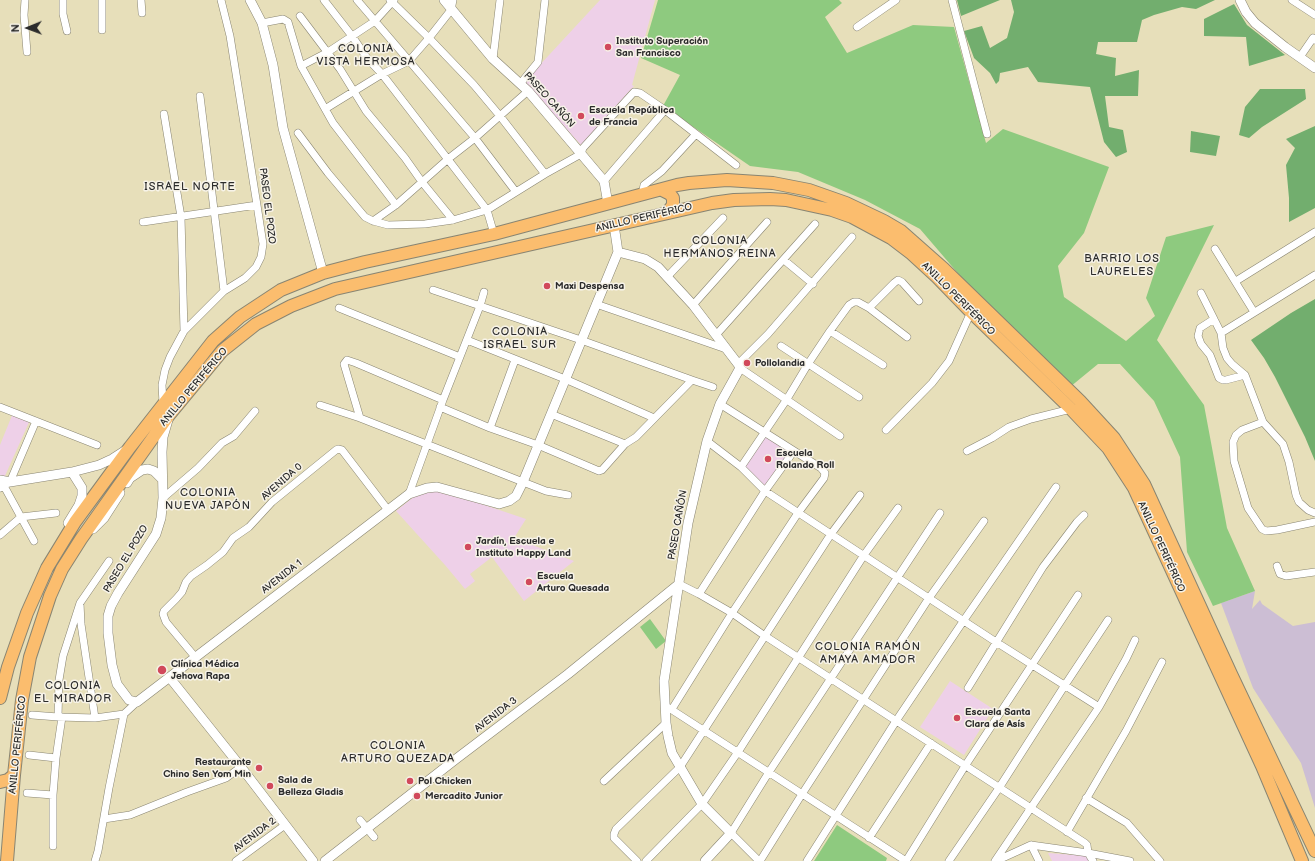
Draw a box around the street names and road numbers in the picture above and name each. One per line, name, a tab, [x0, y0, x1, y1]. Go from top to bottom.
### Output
street label: PASEO CAÑÓN	[521, 70, 577, 130]
street label: PASEO EL POZO	[256, 167, 278, 245]
street label: ANILLO PERIFÉRICO	[595, 201, 693, 235]
street label: ANILLO PERIFÉRICO	[919, 260, 997, 338]
street label: ANILLO PERIFÉRICO	[158, 345, 230, 429]
street label: AVENIDA 0	[259, 461, 305, 503]
street label: PASEO CAÑÓN	[666, 489, 690, 561]
street label: ANILLO PERIFÉRICO	[1135, 500, 1187, 594]
street label: PASEO EL POZO	[101, 523, 151, 595]
street label: AVENIDA 1	[259, 557, 305, 597]
street label: ANILLO PERIFÉRICO	[7, 695, 29, 795]
street label: AVENIDA 3	[472, 695, 520, 735]
street label: AVENIDA 2	[231, 815, 279, 855]

